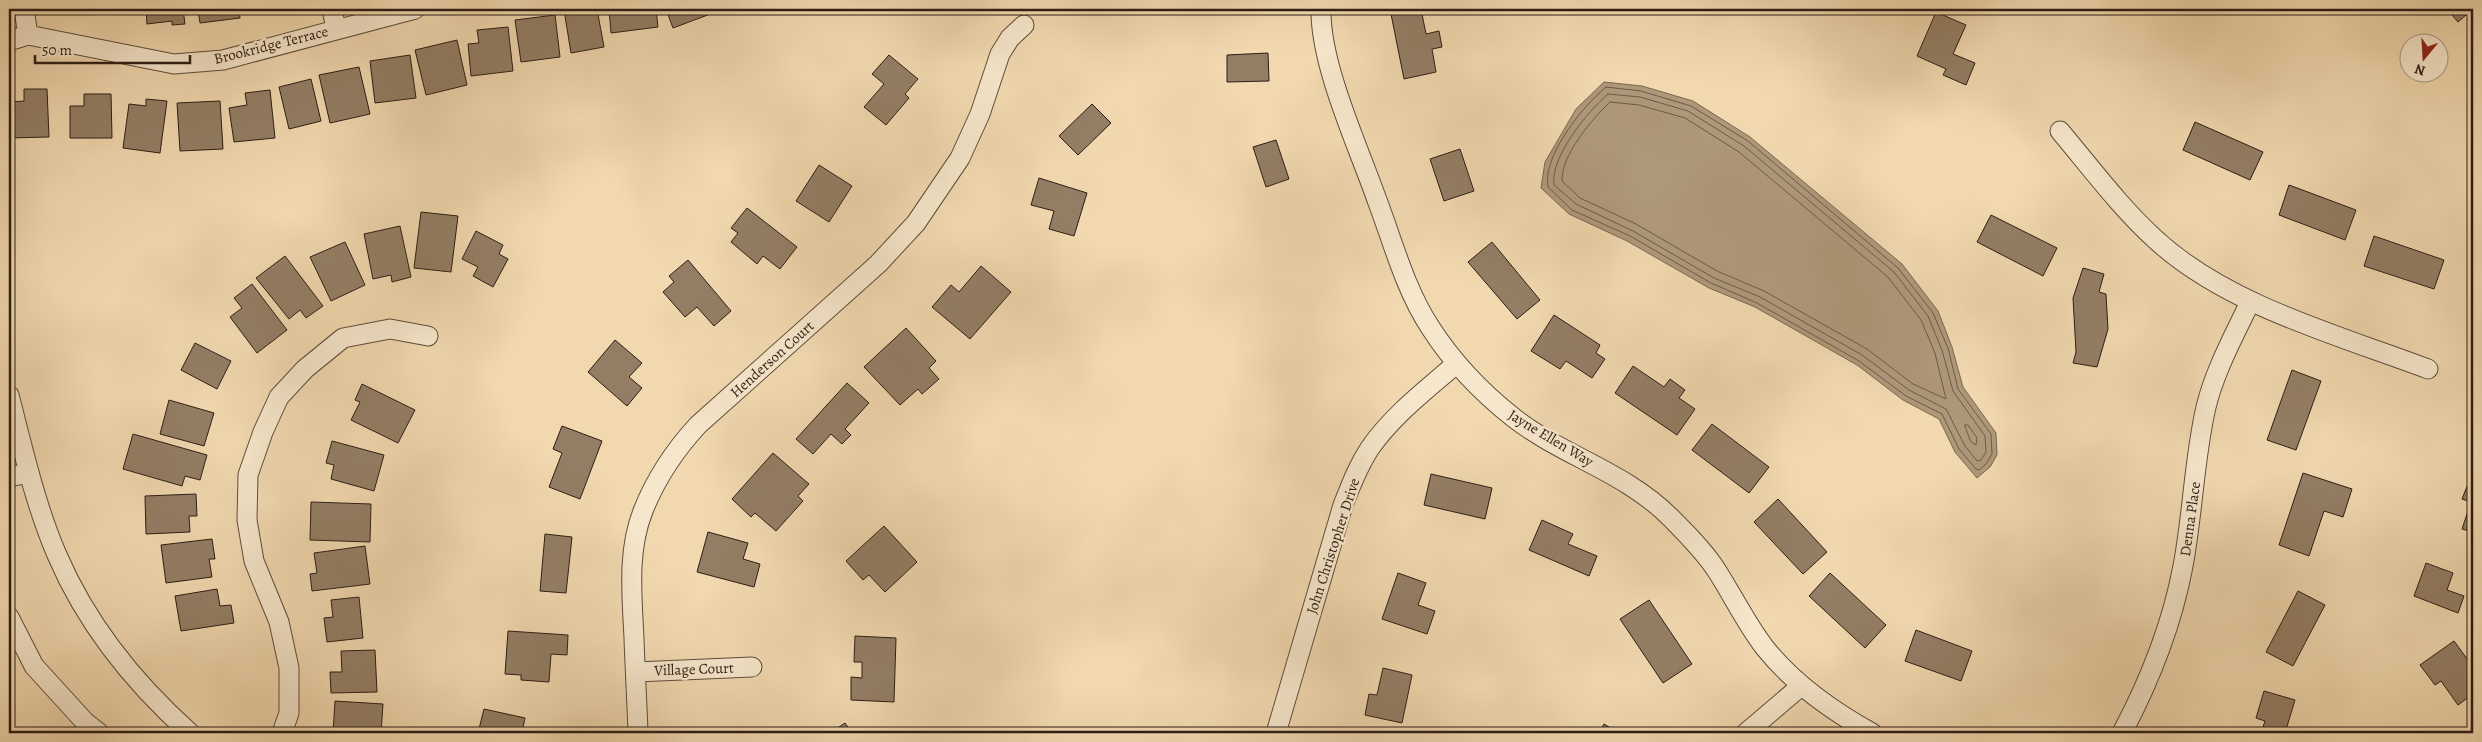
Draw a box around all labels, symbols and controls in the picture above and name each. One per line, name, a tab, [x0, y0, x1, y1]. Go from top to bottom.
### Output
street label: Brookridge Terrace	[212, 21, 331, 69]
scale bar	[35, 32, 190, 64]
north arrow	[2400, 32, 2450, 82]
text: 50 m	[42, 40, 72, 60]
text: N	[2412, 59, 2428, 80]
street label: Henderson Court	[726, 316, 818, 402]
street label: Jayne Ellen Way	[1505, 405, 1598, 471]
street label: John Christopher Drive	[1302, 475, 1365, 617]
street label: Denna Place	[2175, 480, 2205, 558]
street label: Village Court	[653, 658, 734, 680]

